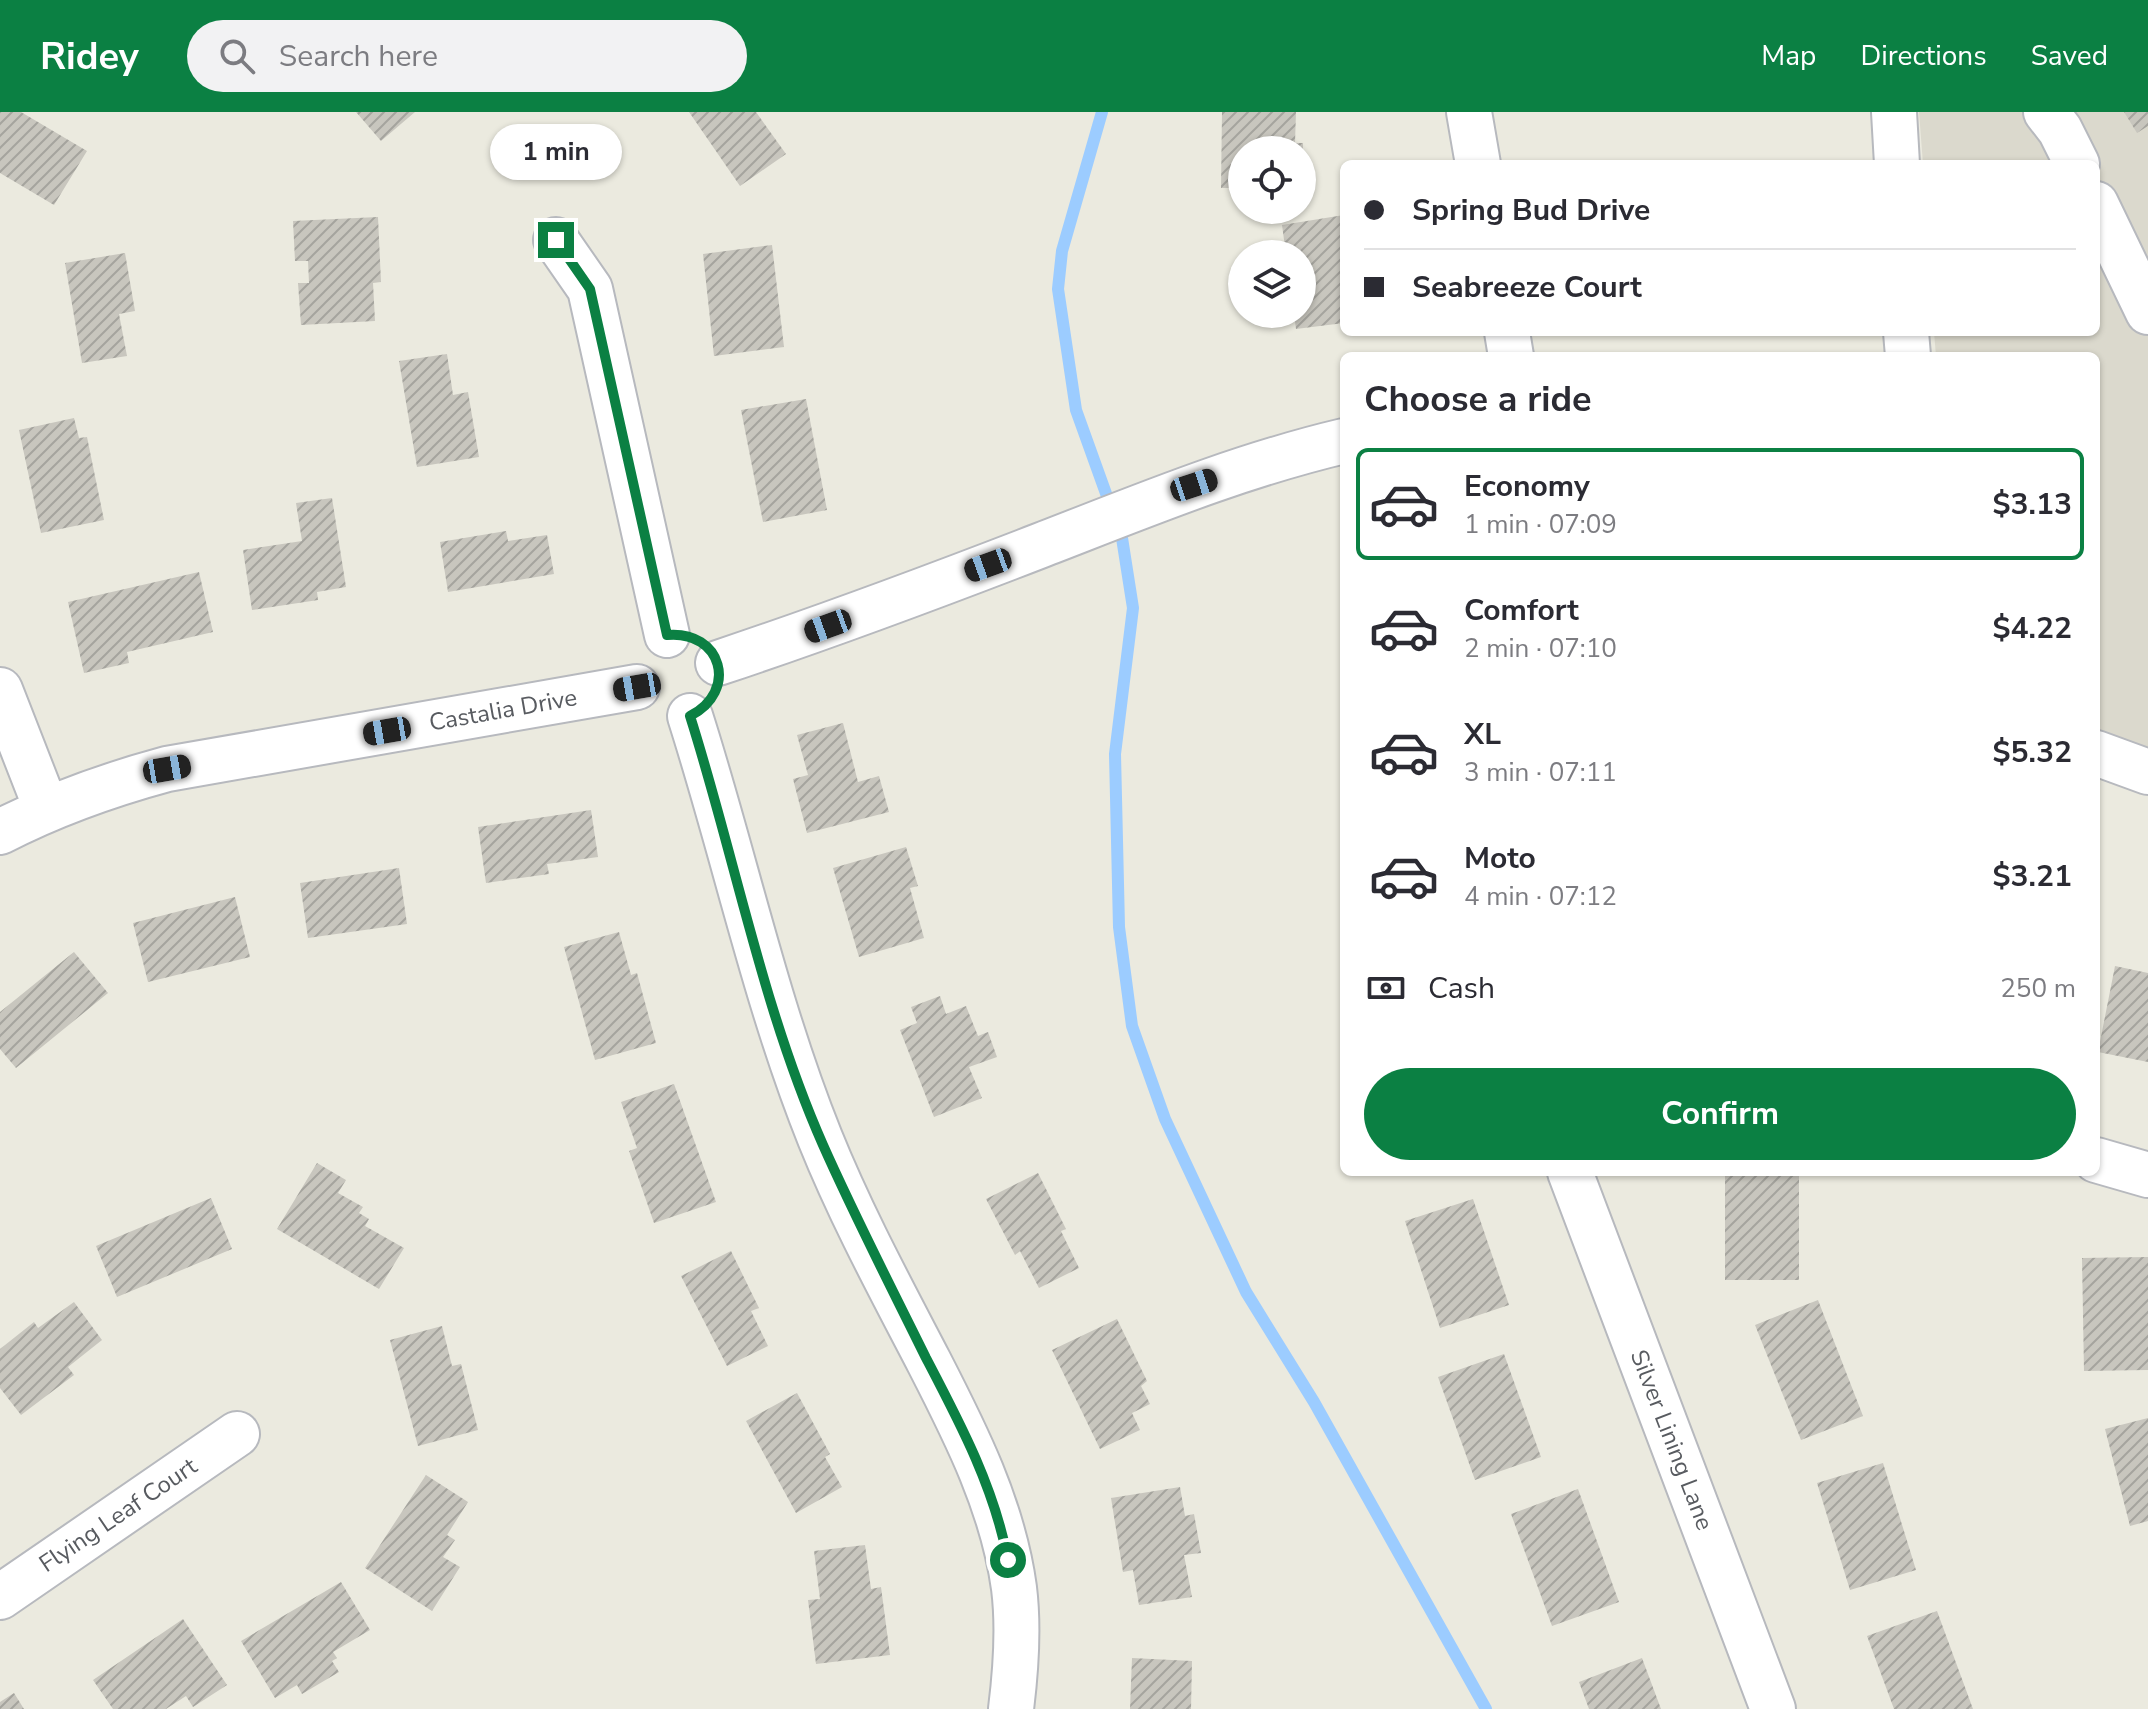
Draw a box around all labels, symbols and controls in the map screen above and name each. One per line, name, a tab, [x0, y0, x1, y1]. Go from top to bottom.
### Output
search box	[187, 20, 747, 92]
text: Ridey	[40, 31, 139, 82]
icon: search	[215, 34, 259, 78]
text: Search here	[279, 36, 438, 77]
text: Map	[1761, 37, 1816, 75]
text: Directions	[1860, 37, 1987, 75]
text: Saved	[2031, 37, 2108, 75]
callout: 1 min	[490, 124, 622, 180]
text: 1 min	[522, 134, 590, 169]
map controls	[1228, 136, 1316, 328]
button: locate	[1228, 136, 1316, 224]
text: Spring Bud Drive	[1412, 190, 1650, 231]
route end	[538, 222, 574, 258]
button: layers	[1228, 240, 1316, 328]
text: Seabreeze Court	[1412, 267, 1642, 308]
text: Choose a ride	[1364, 375, 1592, 424]
car	[1167, 466, 1221, 504]
text: Economy	[1464, 466, 1590, 507]
icon: car	[1368, 468, 1440, 540]
text: $3.13	[1993, 484, 2072, 525]
text: 1 min · 07:09	[1464, 507, 1617, 542]
car	[961, 546, 1015, 584]
text: Comfort	[1464, 590, 1579, 631]
icon: car	[1368, 592, 1440, 664]
car	[801, 607, 855, 645]
text: $4.22	[1993, 608, 2072, 649]
text: 2 min · 07:10	[1464, 631, 1617, 666]
car	[611, 671, 663, 703]
street label: Castalia Drive	[427, 681, 579, 739]
text: XL	[1464, 714, 1501, 755]
car	[361, 715, 413, 747]
icon: car	[1368, 716, 1440, 788]
text: $5.32	[1993, 732, 2072, 773]
car	[141, 753, 193, 785]
text: 3 min · 07:11	[1464, 755, 1617, 790]
text: Moto	[1464, 838, 1536, 879]
icon: car	[1368, 840, 1440, 912]
text: $3.21	[1993, 856, 2072, 897]
text: 4 min · 07:12	[1464, 879, 1617, 914]
icon: cash	[1364, 966, 1408, 1010]
text: Cash	[1428, 968, 1495, 1009]
text: 250 m	[2000, 971, 2076, 1006]
button: Confirm	[1364, 1068, 2076, 1160]
street label: Silver Lining Lane	[1623, 1345, 1721, 1535]
street label: Flying Leaf Court	[33, 1450, 204, 1580]
route start	[990, 1542, 1026, 1578]

